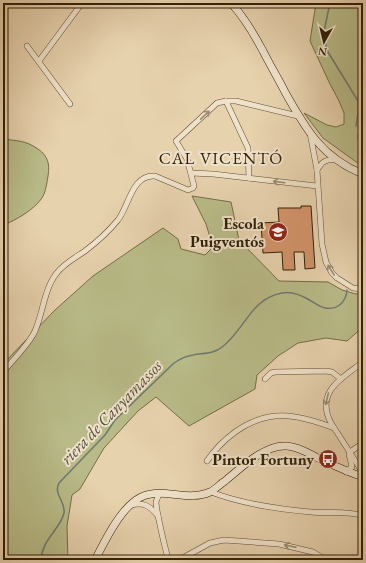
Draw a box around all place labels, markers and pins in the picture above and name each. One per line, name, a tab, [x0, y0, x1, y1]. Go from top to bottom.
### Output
place label: Escola Puigventós	[190, 213, 265, 252]
school or university icon: Escola Puigventós	[267, 221, 289, 243]
bus stop icon: Pintor Fortuny	[317, 448, 339, 470]
place label: Pintor Fortuny	[212, 449, 314, 470]

